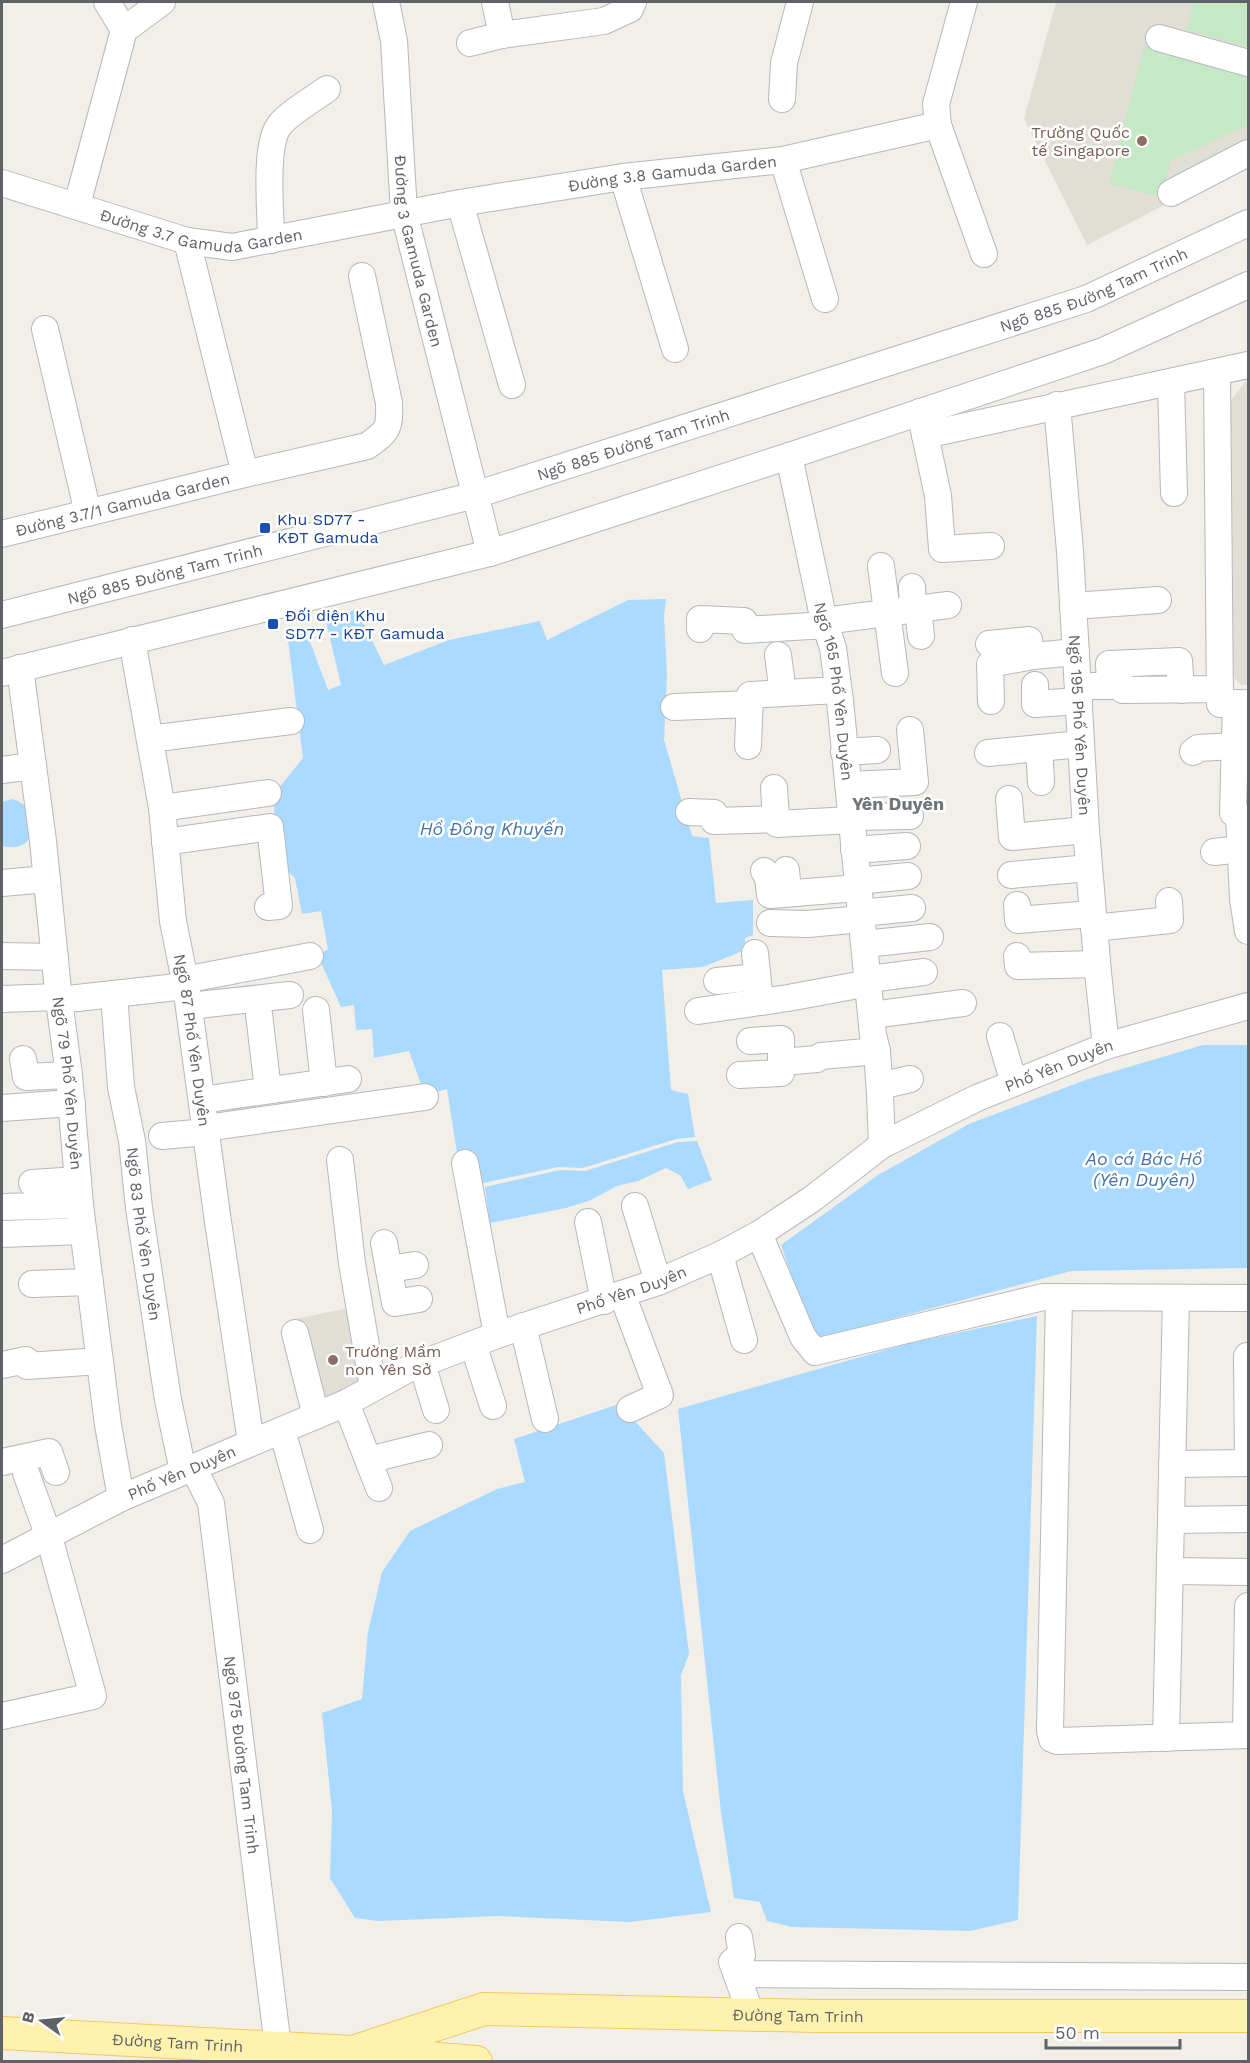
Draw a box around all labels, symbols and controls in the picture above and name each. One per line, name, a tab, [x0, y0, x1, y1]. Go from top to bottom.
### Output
place label: Trường Quốc tế Singapore	[1031, 123, 1130, 160]
marker: Trường Quốc tế Singapore	[1135, 134, 1149, 148]
street label: Đường 3.8 Gamuda Garden	[567, 151, 778, 195]
street label: Đường 3 Gamuda Garden	[391, 154, 447, 349]
street label: Đường 3.7 Gamuda Garden	[98, 205, 304, 257]
street label: Ngõ 885 Đường Tam Trinh	[997, 243, 1190, 336]
street label: Ngõ 885 Đường Tam Trinh	[534, 405, 732, 484]
street label: Đường 3.7/1 Gamuda Garden	[13, 469, 232, 540]
place label: Khu SD77 - KĐT Gamuda	[277, 510, 378, 547]
marker: Khu SD77 - KĐT Gamuda	[258, 521, 272, 535]
street label: Ngõ 885 Đường Tam Trinh	[65, 540, 265, 608]
street label: Ngõ 165 Phố Yên Duyên	[811, 600, 857, 782]
place label: Đối diện Khu SD77 - KĐT Gamuda	[285, 606, 445, 643]
marker: Đối diện Khu SD77 - KĐT Gamuda	[266, 617, 280, 631]
street label: Ngõ 195 Phố Yên Duyên	[1065, 634, 1095, 816]
district label: Yên Duyên	[852, 793, 944, 814]
water label: Hồ Đồng Khuyến	[420, 818, 564, 839]
street label: Ngõ 87 Phố Yên Duyên	[170, 952, 214, 1127]
street label: Ngõ 79 Phố Yên Duyên	[49, 995, 86, 1171]
street label: Phố Yên Duyên	[1002, 1035, 1115, 1095]
street label: Ngõ 83 Phố Yên Duyên	[123, 1146, 165, 1322]
water label: Ao cá Bác Hồ (Yên Duyên)	[1085, 1148, 1203, 1190]
street label: Phố Yên Duyên	[574, 1261, 689, 1318]
place label: Trường Mầm non Yên Sở	[345, 1342, 441, 1379]
marker: Trường Mầm non Yên Sở	[326, 1353, 340, 1367]
street label: Phố Yên Duyên	[125, 1441, 239, 1504]
street label: Ngõ 975 Đường Tam Trinh	[220, 1655, 264, 1855]
north arrow	[12, 1991, 72, 2051]
street label: Đường Tam Trinh	[732, 2005, 864, 2026]
text: B	[17, 2009, 39, 2025]
scale bar	[1046, 2012, 1180, 2050]
text: 50 m	[1055, 2022, 1100, 2043]
street label: Đường Tam Trinh	[112, 2029, 244, 2056]

